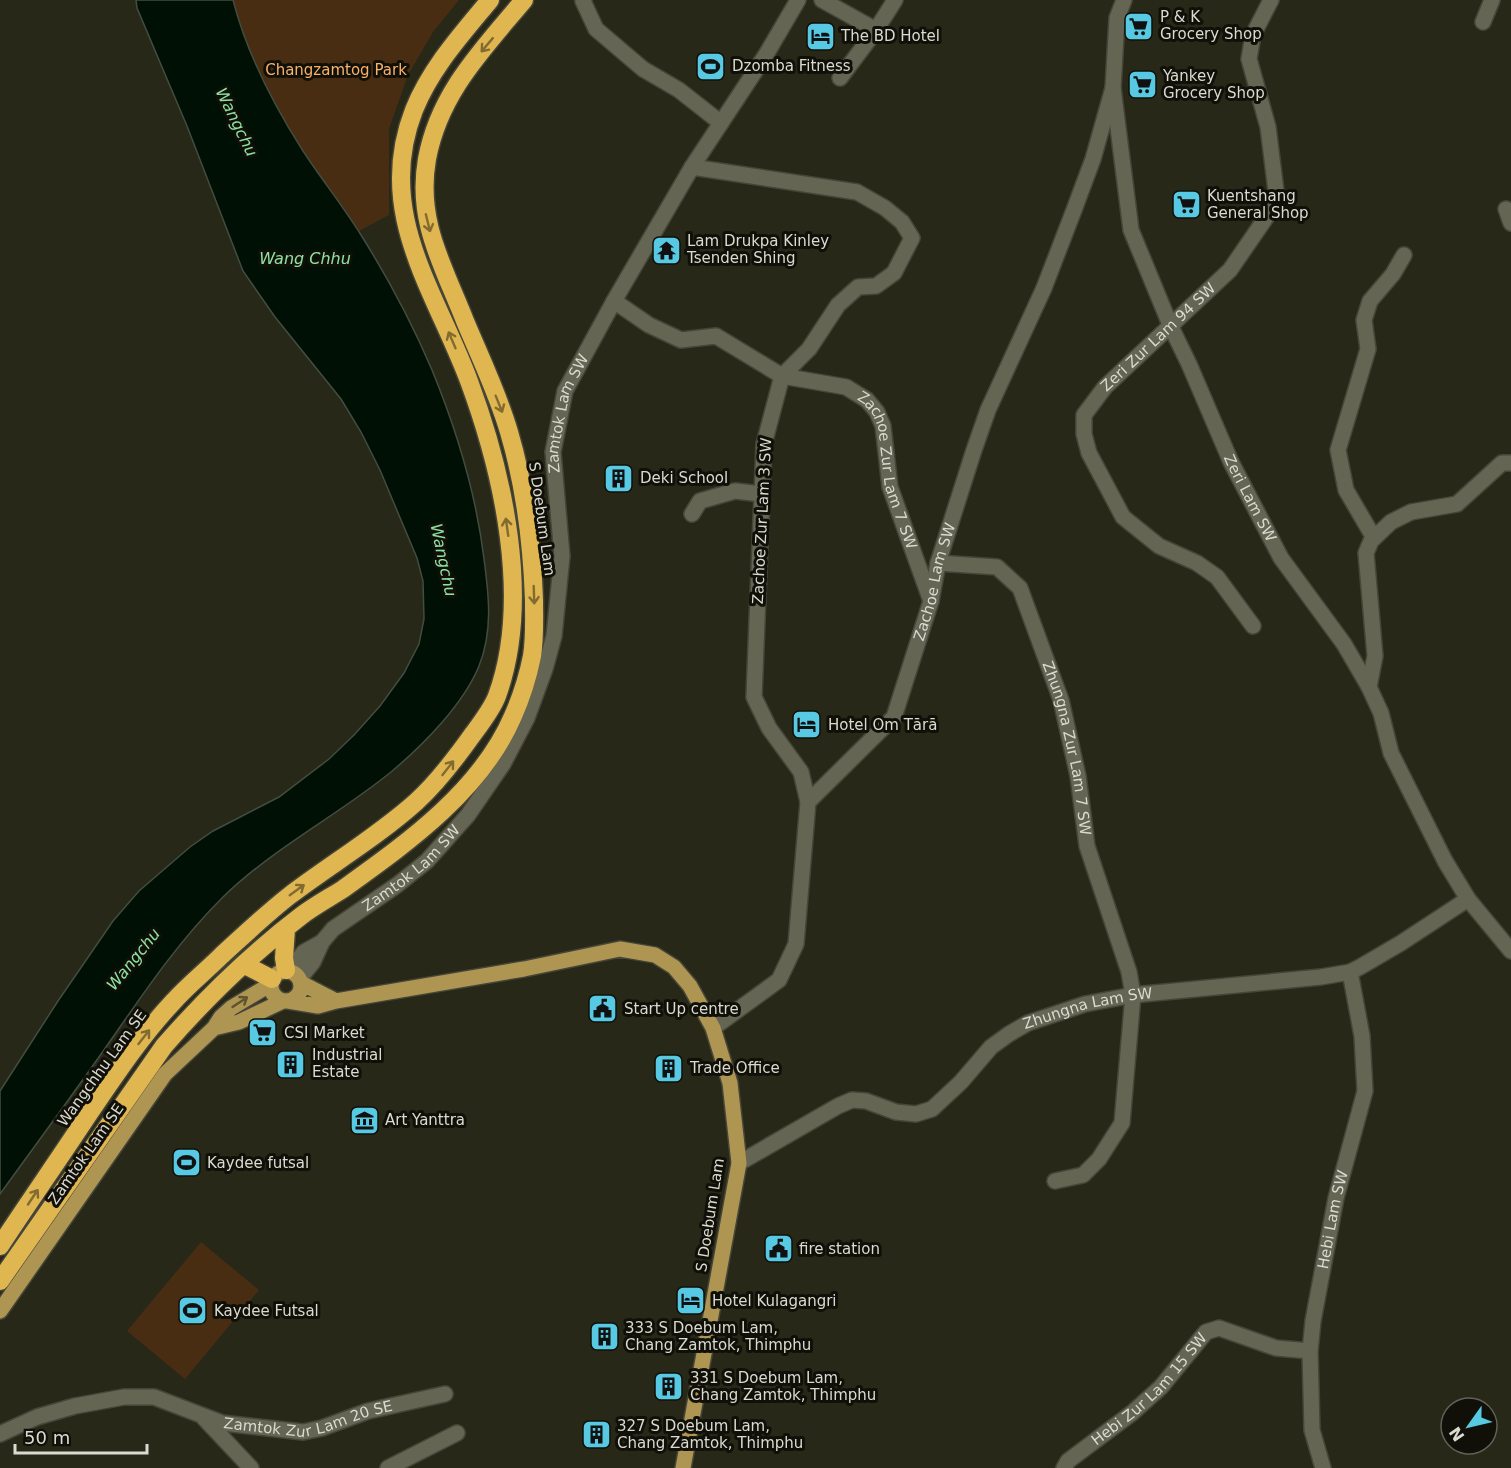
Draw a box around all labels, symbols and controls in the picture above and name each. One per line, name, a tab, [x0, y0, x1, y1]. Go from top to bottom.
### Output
place label: P & K Grocery Shop	[1160, 8, 1262, 43]
supermarket icon: P & K Grocery Shop	[1123, 10, 1155, 42]
hotel icon: The BD Hotel	[804, 20, 836, 52]
place label: The BD Hotel	[840, 27, 940, 45]
one-way arrow	[480, 37, 493, 53]
sports icon: Dzomba Fitness	[695, 50, 727, 82]
place label: Dzomba Fitness	[732, 57, 851, 75]
park label: Changzamtog Park	[265, 61, 407, 79]
place label: Yankey Grocery Shop	[1162, 67, 1265, 102]
supermarket icon: Yankey Grocery Shop	[1126, 69, 1158, 101]
water label: Wangchu	[212, 85, 261, 160]
place label: Kuentshang General Shop	[1207, 187, 1309, 222]
supermarket icon: Kuentshang General Shop	[1170, 189, 1202, 221]
one-way arrow	[423, 213, 435, 232]
place label: Lam Drukpa Kinley Tsenden Shing	[686, 232, 829, 267]
temple icon: Lam Drukpa Kinley Tsenden Shing	[650, 234, 682, 266]
water label: Wang Chhu	[259, 249, 351, 268]
street label: Zeri Zur Lam 94 SW	[1097, 279, 1219, 395]
one-way arrow	[446, 332, 457, 350]
street label: Zamtok Lam SW	[544, 351, 592, 474]
street label: Zachoe Zur Lam 7 SW	[854, 387, 921, 552]
one-way arrow	[494, 395, 505, 413]
street label: Zachoe Zur Lam 3 SW	[749, 437, 775, 605]
street label: Zeri Lam SW	[1220, 452, 1280, 545]
street label: S Doebum Lam	[525, 461, 559, 577]
building icon: Deki School	[603, 462, 635, 494]
place label: Deki School	[640, 469, 728, 487]
one-way arrow	[502, 517, 513, 537]
street label: Zachoe Lam SW	[910, 520, 959, 643]
water label: Wangchu	[427, 522, 461, 598]
one-way arrow	[528, 585, 539, 605]
street label: Zhungna Zur Lam 7 SW	[1039, 659, 1095, 837]
hotel icon: Hotel Om Tārā	[791, 709, 823, 741]
place label: Hotel Om Tārā	[828, 716, 937, 734]
one-way arrow	[442, 760, 455, 776]
street label: Zamtok Lam SW	[359, 821, 464, 915]
one-way arrow	[289, 884, 305, 896]
water label: Wangchu	[103, 925, 164, 994]
street label: Zhungna Lam SW	[1021, 984, 1153, 1033]
public building icon: Start Up centre	[587, 993, 619, 1025]
one-way arrow	[231, 996, 248, 1009]
place label: Start Up centre	[624, 1000, 739, 1018]
street label: Wangchhu Lam SE	[54, 1006, 150, 1130]
supermarket icon: CSI Market	[247, 1017, 279, 1049]
place label: CSI Market	[284, 1024, 365, 1042]
one-way arrow	[138, 1030, 150, 1046]
place label: Industrial Estate	[312, 1046, 382, 1081]
building icon: Industrial Estate	[275, 1048, 307, 1080]
building icon: Trade Office	[653, 1052, 685, 1084]
place label: Trade Office	[689, 1059, 780, 1077]
street label: Zamtok Lam SE	[45, 1100, 127, 1208]
museum icon: Art Yanttra	[348, 1104, 380, 1136]
place label: Art Yanttra	[385, 1111, 465, 1129]
sports icon: Kaydee futsal	[170, 1147, 202, 1179]
place label: Kaydee futsal	[207, 1154, 309, 1172]
street label: S Doebum Lam	[692, 1157, 728, 1273]
street label: Hebi Lam SW	[1314, 1168, 1352, 1270]
one-way arrow	[27, 1190, 39, 1206]
public building icon: fire station	[762, 1233, 794, 1265]
place label: fire station	[799, 1240, 880, 1258]
hotel icon: Hotel Kulagangri	[675, 1285, 707, 1317]
place label: Hotel Kulagangri	[712, 1292, 837, 1310]
sports icon: Kaydee Futsal	[177, 1295, 209, 1327]
place label: Kaydee Futsal	[214, 1302, 319, 1320]
place label: 333 S Doebum Lam, Chang Zamtok, Thimphu	[625, 1319, 811, 1354]
building icon: 333 S Doebum Lam, Chang Zamtok, Thimphu	[588, 1321, 620, 1353]
street label: Hebi Zur Lam 15 SW	[1088, 1329, 1211, 1449]
place label: 331 S Doebum Lam, Chang Zamtok, Thimphu	[690, 1369, 876, 1404]
building icon: 331 S Doebum Lam, Chang Zamtok, Thimphu	[653, 1371, 685, 1403]
north arrow	[1439, 1396, 1499, 1456]
street label: Zamtok Zur Lam 20 SE	[222, 1397, 394, 1441]
scale bar	[15, 1417, 147, 1455]
place label: 327 S Doebum Lam, Chang Zamtok, Thimphu	[617, 1417, 803, 1452]
building icon: 327 S Doebum Lam, Chang Zamtok, Thimphu	[580, 1419, 612, 1451]
text: N	[1445, 1423, 1469, 1445]
text: 50 m	[24, 1427, 70, 1448]

